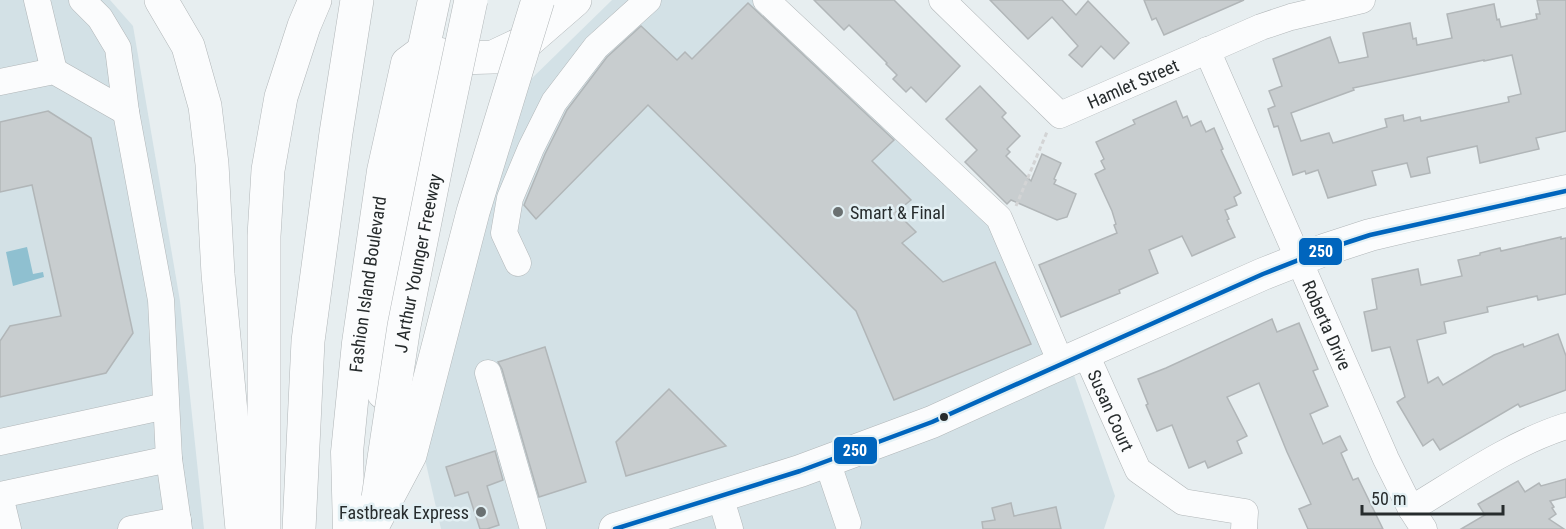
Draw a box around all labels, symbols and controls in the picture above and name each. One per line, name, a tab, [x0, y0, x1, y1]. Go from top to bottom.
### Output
street label: Hamlet Street	[1084, 54, 1181, 112]
street label: J Arthur Younger Freeway	[390, 171, 445, 354]
street label: Fashion Island Boulevard	[345, 195, 390, 373]
place label: Smart & Final	[850, 202, 945, 223]
marker: Smart & Final	[831, 205, 845, 219]
line badge: 250	[1298, 237, 1343, 266]
text: 250	[1309, 242, 1333, 261]
street label: Roberta Drive	[1298, 277, 1356, 373]
street label: Susan Court	[1084, 366, 1139, 454]
unlabelled marker	[938, 411, 950, 423]
line badge: 250	[833, 436, 878, 465]
text: 250	[843, 441, 867, 460]
scale bar	[1362, 478, 1503, 516]
text: 50 m	[1371, 488, 1406, 509]
place label: Fastbreak Express	[339, 502, 469, 523]
marker: Fastbreak Express	[474, 505, 488, 519]

